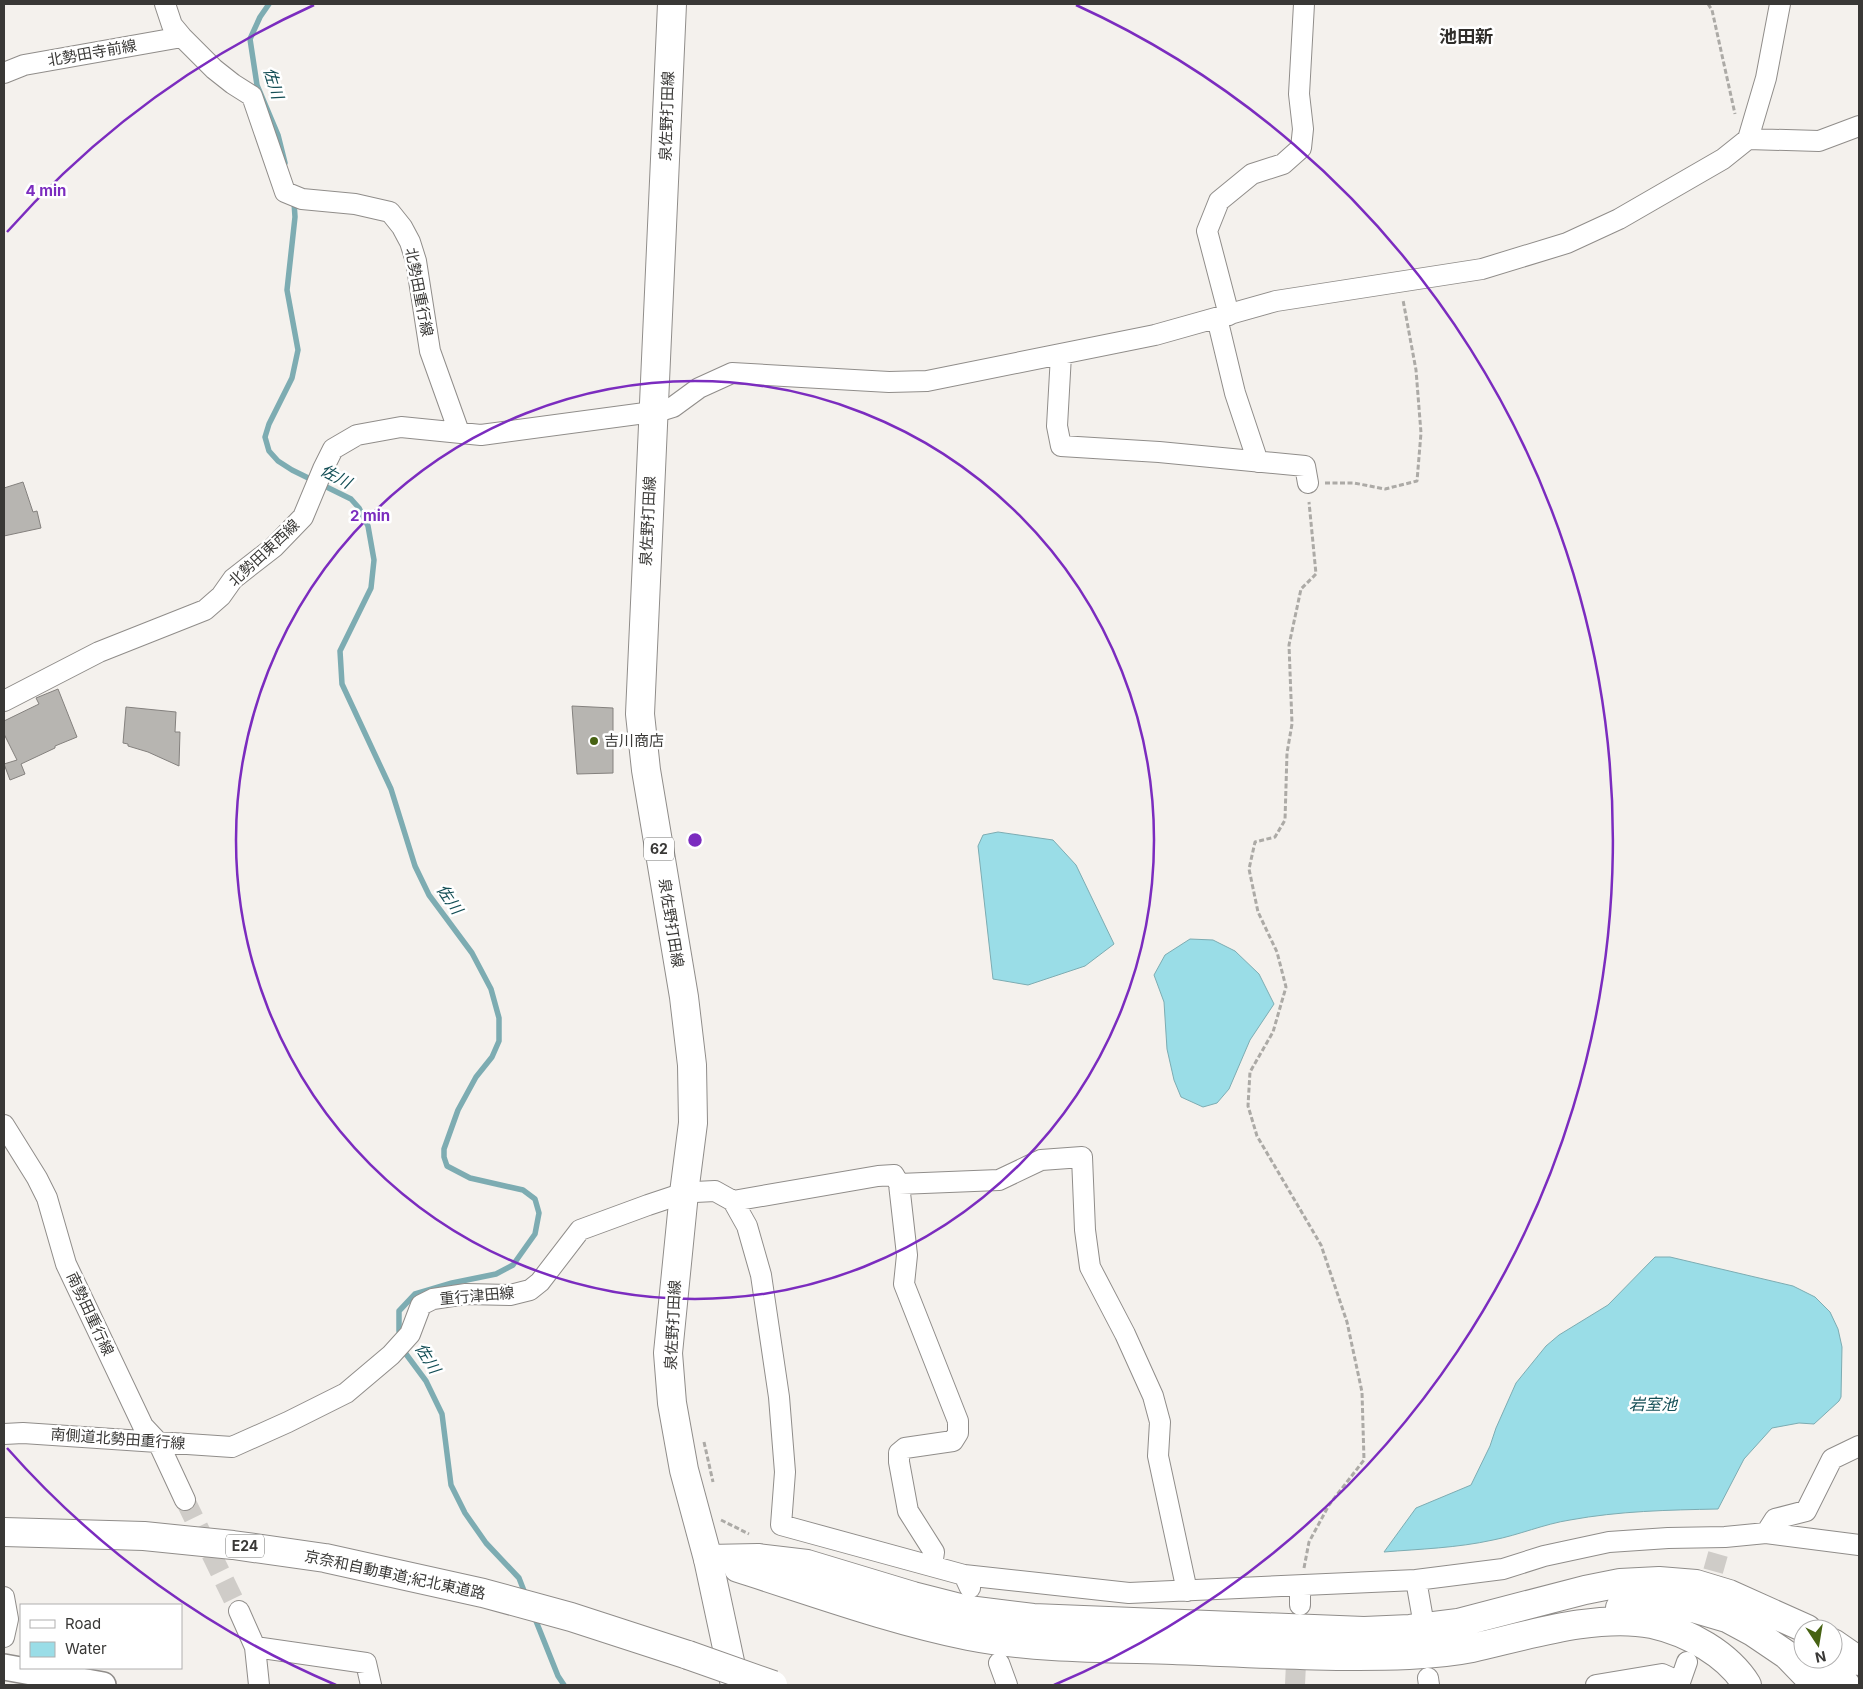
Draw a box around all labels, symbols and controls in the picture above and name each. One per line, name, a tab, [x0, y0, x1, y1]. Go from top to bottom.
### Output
district label: 池田新	[1439, 26, 1493, 47]
street label: 北勢田寺前線	[46, 35, 138, 70]
water label: 佐川	[260, 65, 289, 103]
street label: 泉佐野打田線	[655, 71, 678, 161]
text: 4 min	[26, 181, 66, 200]
street label: 北勢田重行線	[402, 246, 437, 338]
water label: 佐川	[317, 460, 357, 493]
street label: 泉佐野打田線	[636, 476, 659, 566]
text: 2 min	[350, 506, 390, 525]
street label: 北勢田東西線	[224, 515, 303, 590]
place label: 吉川商店	[604, 731, 664, 750]
marker: 吉川商店	[588, 735, 600, 747]
centre of rings	[686, 831, 704, 849]
road number: 62	[644, 838, 674, 861]
street label: 泉佐野打田線	[655, 877, 688, 969]
water label: 佐川	[433, 880, 468, 920]
street label: 南勢田重行線	[63, 1269, 118, 1359]
street label: 泉佐野打田線	[661, 1280, 684, 1370]
street label: 重行津田線	[439, 1283, 515, 1308]
water label: 佐川	[411, 1339, 446, 1379]
water label: 岩室池	[1629, 1394, 1679, 1414]
street label: 南側道北勢田重行線	[50, 1424, 186, 1453]
road number: E24	[226, 1534, 264, 1558]
street label: 京奈和自動車道;紀北東道路	[303, 1546, 487, 1603]
legend	[20, 1604, 182, 1669]
text: Road	[65, 1614, 101, 1633]
north arrow	[1793, 1619, 1843, 1669]
text: Water	[65, 1639, 107, 1658]
text: N	[1814, 1648, 1828, 1667]

